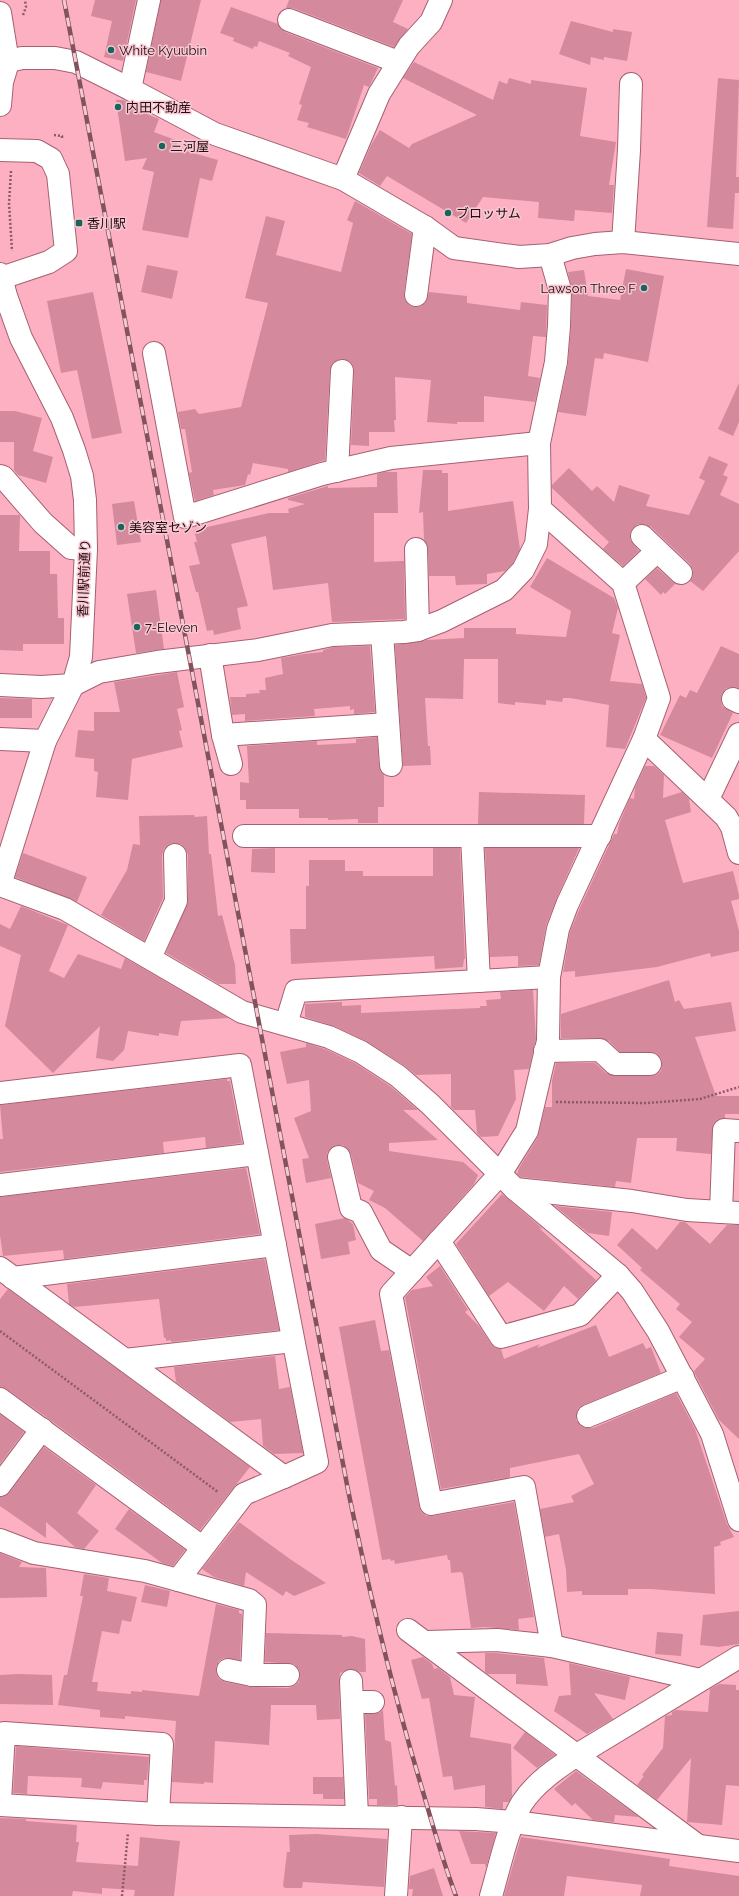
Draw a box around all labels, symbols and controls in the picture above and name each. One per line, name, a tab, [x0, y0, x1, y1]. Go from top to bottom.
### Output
place label: White Kyuubin	[119, 43, 207, 58]
marker: White Kyuubin	[106, 45, 116, 55]
place label: 内田不動産	[126, 100, 191, 115]
marker: 内田不動産	[113, 102, 123, 112]
place label: 三河屋	[170, 139, 209, 154]
marker: 三河屋	[157, 141, 167, 151]
place label: ブロッサム	[456, 206, 521, 221]
marker: ブロッサム	[443, 208, 453, 218]
place label: 香川駅	[87, 216, 126, 231]
marker: 香川駅	[74, 218, 84, 228]
place label: Lawson Three F	[541, 281, 636, 296]
marker: Lawson Three F	[639, 283, 649, 293]
place label: 美容室セゾン	[129, 520, 207, 535]
marker: 美容室セゾン	[116, 522, 126, 532]
street label: 香川駅前通り	[75, 539, 93, 617]
place label: 7-Eleven	[145, 620, 198, 635]
marker: 7-Eleven	[132, 622, 142, 632]

